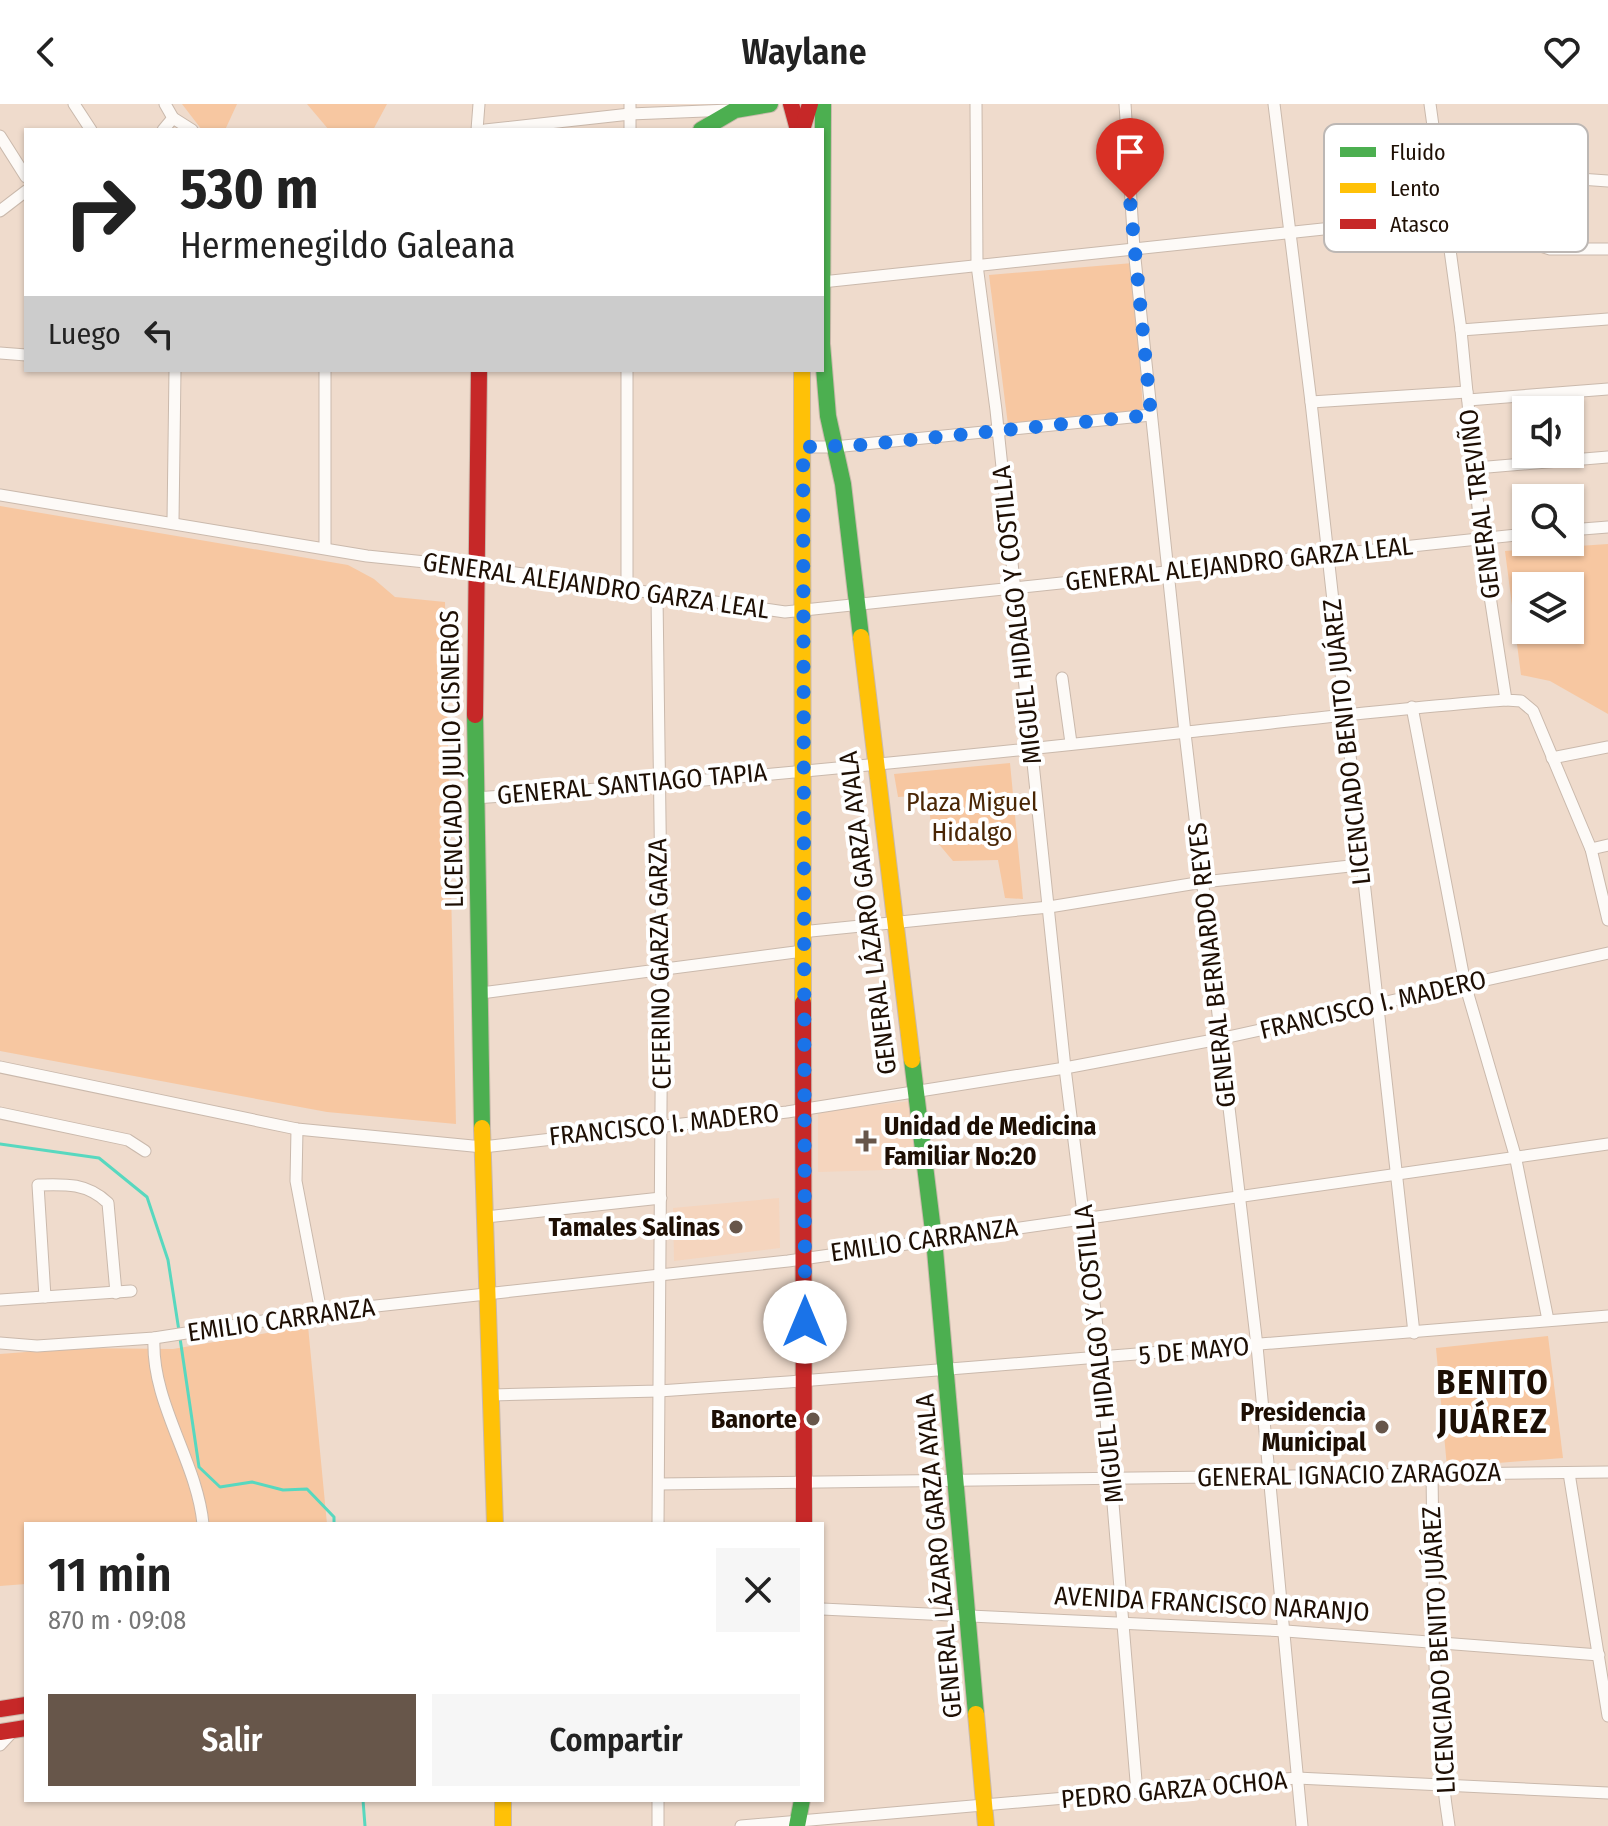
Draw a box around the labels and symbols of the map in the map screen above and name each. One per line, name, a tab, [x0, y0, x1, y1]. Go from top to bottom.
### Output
pin	[1096, 118, 1164, 200]
legend	[1324, 124, 1588, 252]
text: Fluido	[1390, 139, 1446, 166]
text: Lento	[1390, 175, 1440, 202]
text: Atasco	[1390, 211, 1449, 238]
street label: GENERAL TREVIÑO	[1453, 407, 1507, 601]
street label: MIGUEL HIDALGO Y COSTILLA	[986, 464, 1048, 766]
street label: GENERAL ALEJANDRO GARZA LEAL	[1064, 530, 1415, 598]
street label: GENERAL ALEJANDRO GARZA LEAL	[421, 546, 772, 626]
street label: LICENCIADO BENITO JUÁREZ	[1317, 597, 1377, 887]
street label: LICENCIADO JULIO CISNEROS	[434, 610, 470, 908]
street label: GENERAL LÁZARO GARZA AYALA	[833, 749, 903, 1076]
street label: GENERAL SANTIAGO TAPIA	[496, 757, 769, 811]
park label: Plaza Miguel Hidalgo	[906, 787, 1038, 848]
street label: GENERAL BERNARDO REYES	[1182, 821, 1242, 1109]
street label: CEFERINO GARZA GARZA	[642, 838, 678, 1090]
street label: FRANCISCO I. MADERO	[1257, 964, 1489, 1046]
street label: FRANCISCO I. MADERO	[547, 1098, 781, 1152]
place label: Unidad de Medicina Familiar No:20	[884, 1111, 1097, 1172]
marker: Unidad de Medicina Familiar No:20	[855, 1130, 877, 1152]
street label: MIGUEL HIDALGO Y COSTILLA	[1068, 1203, 1130, 1505]
street label: EMILIO CARRANZA	[828, 1211, 1020, 1268]
place label: Tamales Salinas	[548, 1212, 720, 1243]
marker: Tamales Salinas	[727, 1218, 745, 1236]
position arrow	[763, 1280, 847, 1364]
street label: EMILIO CARRANZA	[185, 1291, 377, 1348]
street label: 5 DE MAYO	[1137, 1331, 1251, 1371]
district label: BENITO JUÁREZ	[1436, 1362, 1550, 1442]
street label: GENERAL LÁZARO GARZA AYALA	[909, 1392, 969, 1720]
place label: Presidencia Municipal	[1240, 1397, 1367, 1458]
place label: Banorte	[711, 1404, 797, 1435]
marker: Banorte	[804, 1410, 822, 1428]
marker: Presidencia Municipal	[1373, 1418, 1391, 1436]
street label: GENERAL IGNACIO ZARAGOZA	[1197, 1457, 1502, 1493]
street label: LICENCIADO BENITO JUÁREZ	[1416, 1506, 1462, 1794]
street label: AVENIDA FRANCISCO NARANJO	[1054, 1580, 1370, 1628]
street label: PEDRO GARZA OCHOA	[1060, 1765, 1289, 1815]

